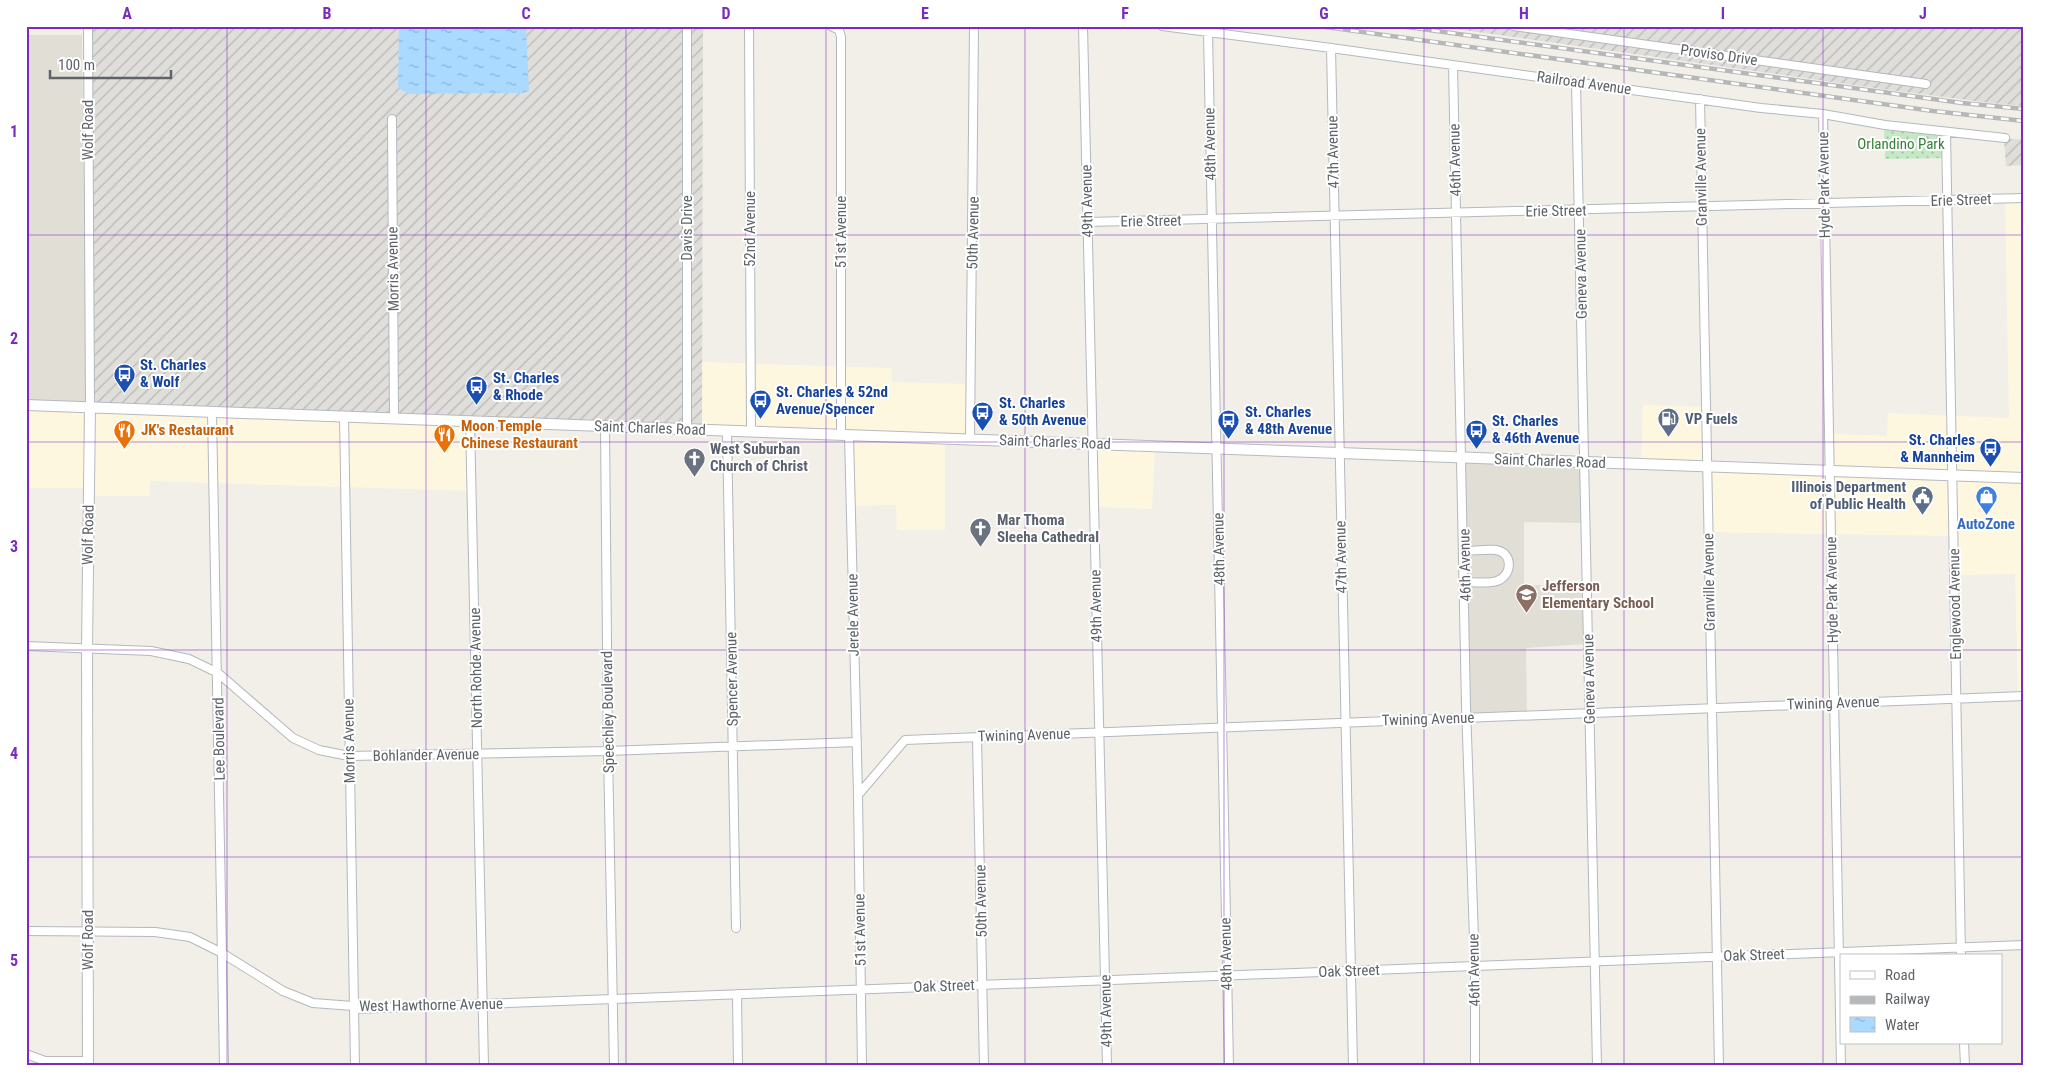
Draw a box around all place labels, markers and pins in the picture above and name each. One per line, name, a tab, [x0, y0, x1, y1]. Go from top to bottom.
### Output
place label: St. Charles & Wolf	[140, 356, 206, 391]
bus stop icon: St. Charles & Wolf	[112, 362, 136, 393]
place label: St. Charles & Rhode	[493, 369, 559, 404]
bus stop icon: St. Charles & Rhode	[465, 375, 489, 406]
place label: St. Charles & 52nd Avenue/Spencer	[776, 383, 888, 418]
bus stop icon: St. Charles & 52nd Avenue/Spencer	[748, 389, 772, 420]
place label: St. Charles & 50th Avenue	[999, 394, 1086, 429]
bus stop icon: St. Charles & 50th Avenue	[971, 400, 995, 431]
place label: St. Charles & 48th Avenue	[1245, 403, 1332, 438]
fuel station icon: VP Fuels	[1657, 407, 1681, 438]
bus stop icon: St. Charles & 48th Avenue	[1217, 409, 1241, 440]
place label: VP Fuels	[1685, 410, 1738, 428]
place label: St. Charles & 46th Avenue	[1492, 412, 1579, 447]
place label: Moon Temple Chinese Restaurant	[461, 417, 578, 452]
restaurant icon: JK's Restaurant	[113, 418, 137, 449]
bus stop icon: St. Charles & 46th Avenue	[1464, 418, 1488, 449]
place label: JK's Restaurant	[141, 421, 234, 439]
restaurant icon: Moon Temple Chinese Restaurant	[433, 423, 457, 454]
place label: St. Charles & Mannheim	[1900, 431, 1975, 466]
bus stop icon: St. Charles & Mannheim	[1979, 437, 2003, 468]
place label: West Suburban Church of Christ	[710, 440, 808, 475]
church icon: West Suburban Church of Christ	[682, 446, 706, 477]
place label: Illinois Department of Public Health	[1791, 478, 1906, 513]
public building icon: Illinois Department of Public Health	[1910, 484, 1934, 515]
shop icon: AutoZone	[1974, 484, 1998, 515]
place label: Mar Thoma Sleeha Cathedral	[997, 511, 1099, 546]
place label: AutoZone	[1957, 515, 2015, 533]
church icon: Mar Thoma Sleeha Cathedral	[969, 517, 993, 548]
place label: Jefferson Elementary School	[1542, 577, 1654, 612]
school or university icon: Jefferson Elementary School	[1514, 583, 1538, 614]

